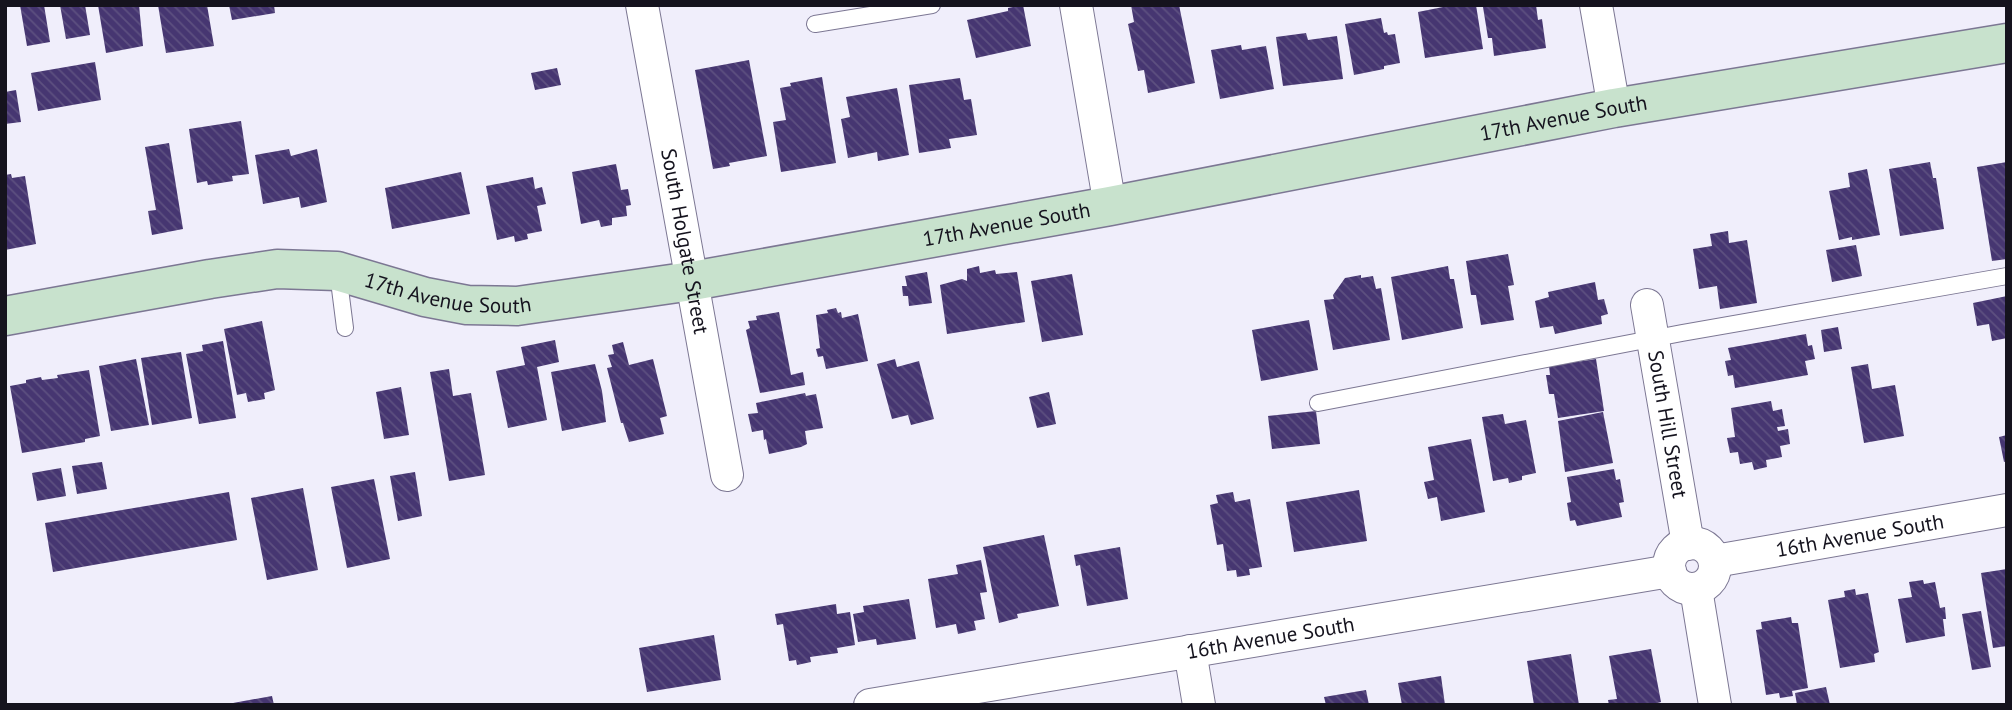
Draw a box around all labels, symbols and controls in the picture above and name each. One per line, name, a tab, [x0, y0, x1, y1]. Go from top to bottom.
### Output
street label: 17th Avenue South	[1478, 89, 1649, 147]
street label: South Holgate Street	[655, 146, 715, 336]
street label: 17th Avenue South	[921, 196, 1092, 252]
street label: 17th Avenue South	[361, 266, 533, 319]
street label: South Hill Street	[1642, 348, 1694, 500]
street label: 16th Avenue South	[1774, 507, 1946, 563]
street label: 16th Avenue South	[1184, 610, 1356, 665]

